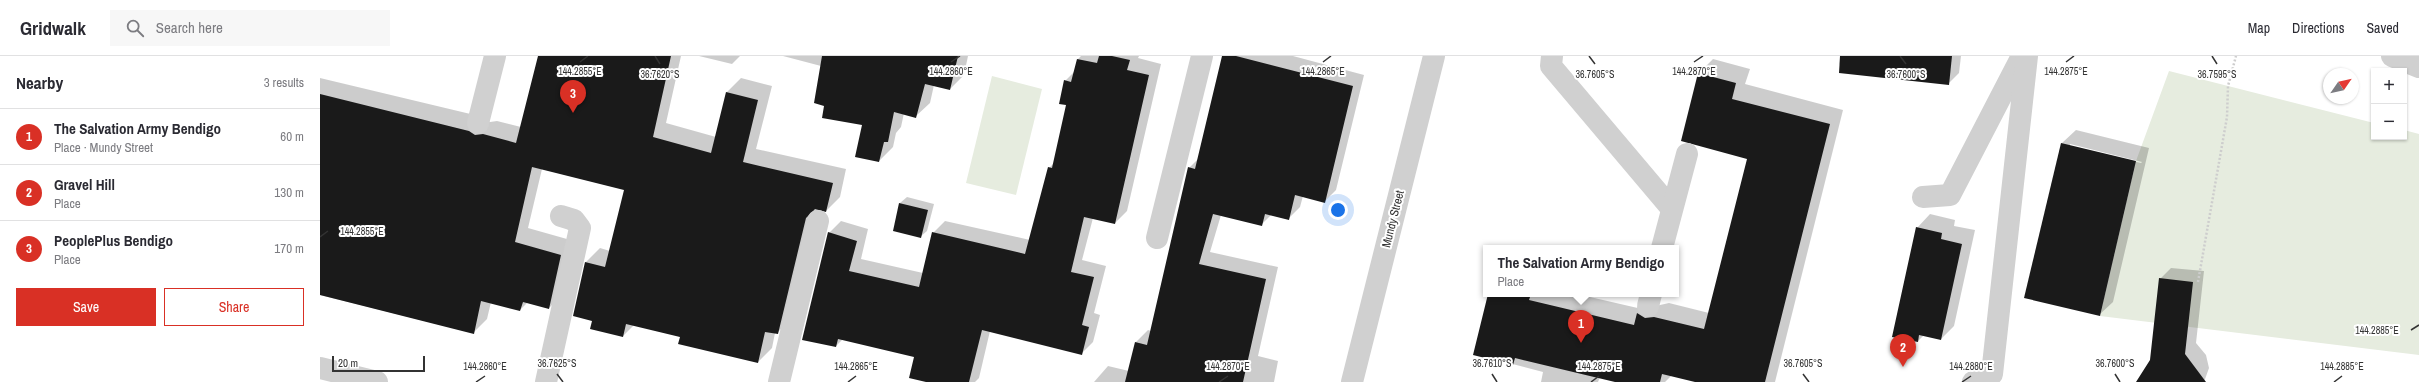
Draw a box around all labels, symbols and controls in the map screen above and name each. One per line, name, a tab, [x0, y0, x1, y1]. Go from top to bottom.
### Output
search box	[110, 10, 390, 46]
text: Gridwalk	[20, 15, 86, 41]
icon: search	[124, 17, 146, 39]
text: Search here	[156, 17, 223, 38]
text: Map	[2248, 19, 2270, 37]
text: Directions	[2292, 19, 2344, 37]
text: Saved	[2366, 19, 2399, 37]
text: 144.2855°E	[558, 65, 602, 78]
text: 144.2860°E	[929, 65, 973, 78]
text: 144.2865°E	[1301, 65, 1345, 78]
text: 144.2870°E	[1672, 65, 1716, 78]
text: 144.2875°E	[2044, 65, 2088, 78]
text: 36.7620°S	[640, 68, 680, 81]
text: 36.7605°S	[1575, 68, 1615, 81]
text: 36.7600°S	[1886, 68, 1926, 81]
text: 36.7595°S	[2197, 68, 2237, 81]
north arrow	[2323, 68, 2359, 104]
map controls	[2371, 68, 2407, 140]
button: +	[2371, 68, 2407, 104]
text: Nearby	[16, 71, 63, 94]
text: 3 results	[264, 74, 304, 91]
pin: 3	[560, 80, 586, 113]
button: −	[2371, 104, 2407, 140]
text: The Salvation Army Bendigo	[54, 118, 221, 139]
text: 1	[26, 128, 32, 145]
text: 60 m	[280, 128, 304, 145]
text: Place · Mundy Street	[54, 139, 153, 156]
text: Gravel Hill	[54, 174, 115, 195]
text: 2	[26, 184, 32, 201]
text: 130 m	[274, 184, 304, 201]
street label: Mundy Street	[1378, 188, 1408, 249]
text: Place	[54, 195, 81, 212]
your location	[1328, 200, 1348, 220]
text: 144.2855°E	[340, 225, 384, 238]
text: PeoplePlus Bendigo	[54, 230, 173, 251]
text: 3	[26, 240, 32, 257]
text: 170 m	[274, 240, 304, 257]
popup	[1483, 245, 1679, 297]
text: Place	[54, 251, 81, 268]
text: The Salvation Army Bendigo	[1497, 252, 1665, 273]
text: Place	[1497, 273, 1524, 290]
button: Save	[16, 288, 156, 326]
button: Share	[164, 288, 304, 326]
pin: 1	[1568, 310, 1594, 343]
text: 144.2885°E	[2355, 324, 2399, 337]
pin: 2	[1890, 334, 1916, 367]
scale bar	[332, 354, 425, 373]
text: 20 m	[338, 356, 358, 370]
text: 36.7625°S	[537, 357, 577, 370]
text: 36.7610°S	[1472, 357, 1512, 370]
text: 36.7605°S	[1783, 357, 1823, 370]
text: 36.7600°S	[2095, 357, 2135, 370]
text: 144.2860°E	[463, 360, 507, 373]
text: 144.2865°E	[834, 360, 878, 373]
text: 144.2870°E	[1206, 360, 1250, 373]
text: 144.2875°E	[1577, 360, 1621, 373]
text: 144.2880°E	[1949, 360, 1993, 373]
text: 144.2885°E	[2320, 360, 2364, 373]

